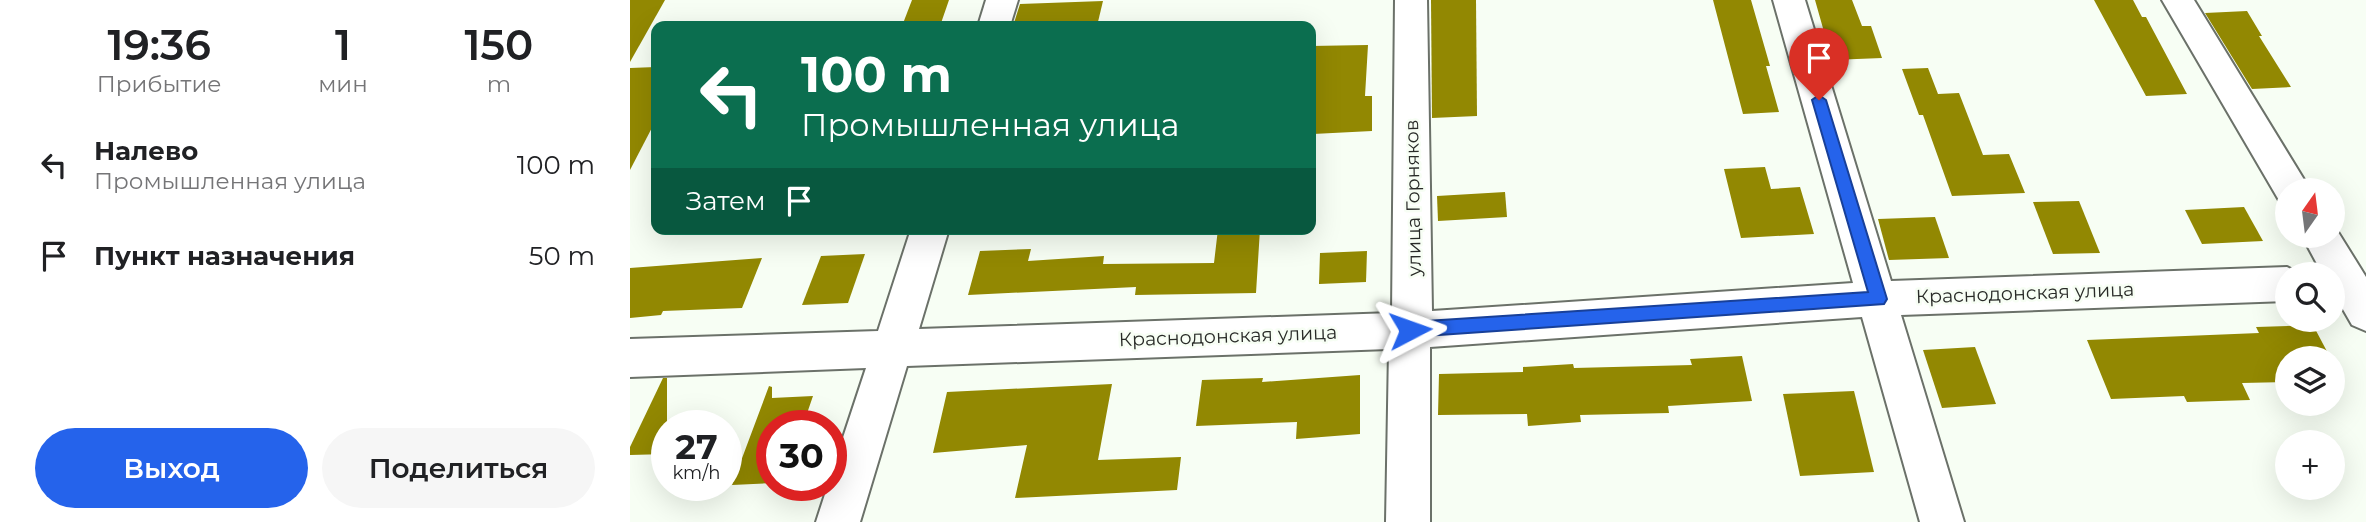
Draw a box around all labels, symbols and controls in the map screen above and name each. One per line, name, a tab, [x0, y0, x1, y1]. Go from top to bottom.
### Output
text: 19:36	[107, 19, 211, 71]
text: 1	[335, 19, 351, 71]
text: 150	[464, 19, 533, 71]
pin	[1789, 28, 1849, 100]
icon: arrive	[1800, 39, 1838, 77]
text: 100 m	[801, 45, 952, 104]
icon: left	[686, 49, 777, 140]
text: Прибытие	[97, 70, 221, 98]
text: мин	[318, 70, 368, 98]
text: m	[487, 70, 511, 98]
text: Промышленная улица	[801, 105, 1179, 144]
street label: улица Горняков	[1400, 119, 1426, 278]
text: Налево	[94, 135, 198, 167]
icon: left	[35, 146, 73, 184]
text: 100 m	[517, 149, 595, 181]
text: Промышленная улица	[94, 167, 366, 195]
north arrow	[2275, 178, 2345, 248]
map controls	[2275, 178, 2345, 500]
icon: arrive	[780, 182, 818, 220]
text: Затем	[686, 185, 766, 217]
icon: arrive	[35, 237, 73, 275]
text: Пункт назначения	[94, 240, 355, 272]
text: 50 m	[529, 240, 595, 272]
button: search	[2275, 262, 2345, 332]
street label: Краснодонская улица	[1915, 278, 2135, 308]
position arrow	[1373, 293, 1447, 367]
street label: Краснодонская улица	[1118, 321, 1338, 351]
button: layers	[2275, 346, 2345, 416]
speed limit sign: 30	[756, 410, 847, 501]
text: 27	[675, 425, 718, 468]
button: Выход	[35, 428, 308, 508]
button: Поделиться	[322, 428, 595, 508]
button: +	[2275, 430, 2345, 500]
text: km/h	[672, 462, 721, 484]

